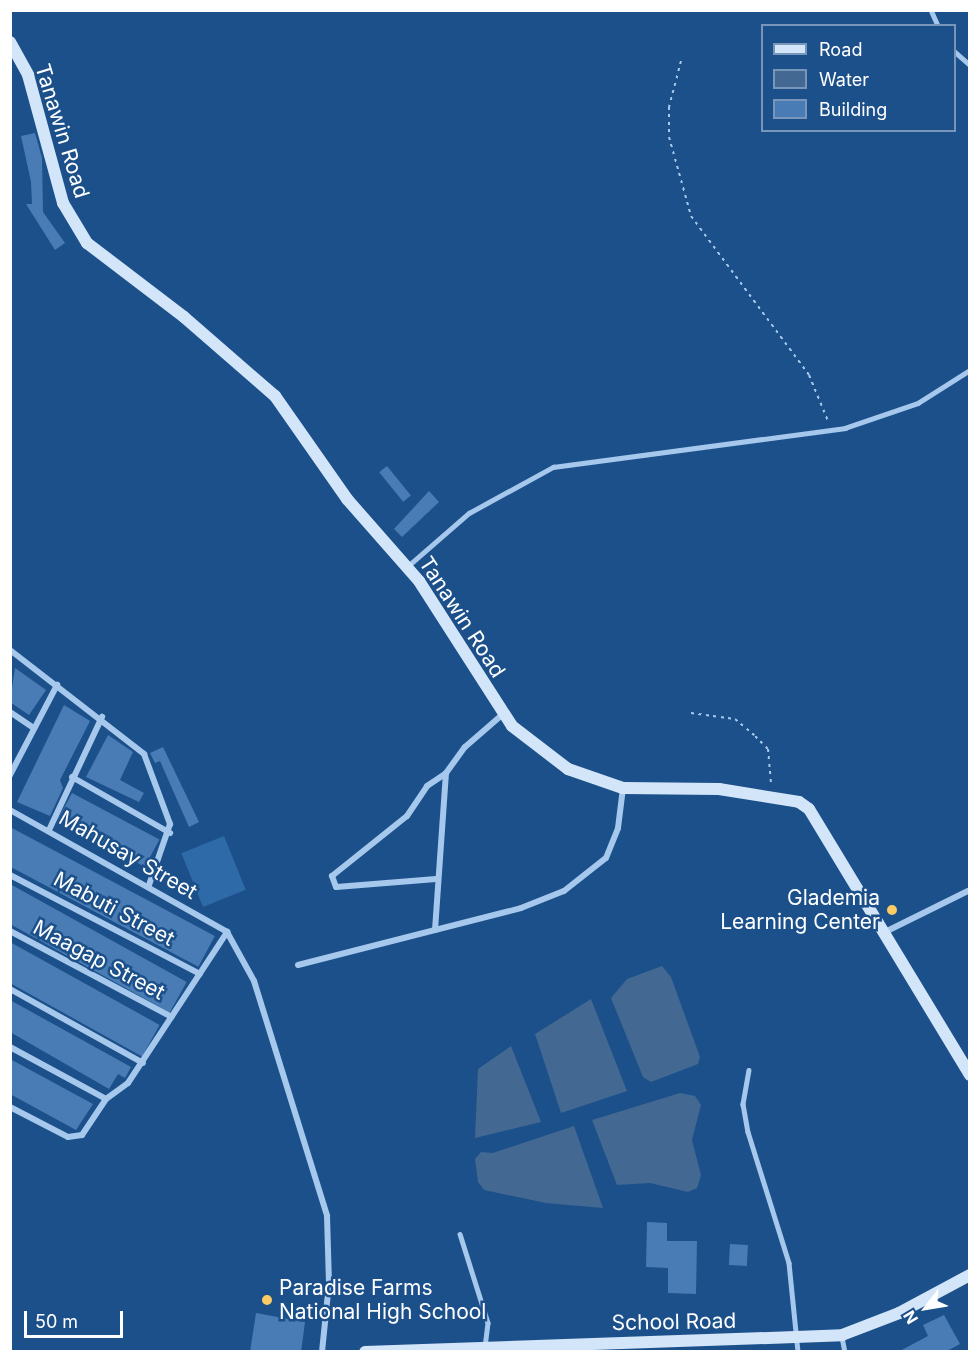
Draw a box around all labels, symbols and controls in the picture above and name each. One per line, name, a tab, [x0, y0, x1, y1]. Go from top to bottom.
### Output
legend	[761, 24, 956, 132]
text: Road	[819, 39, 862, 60]
street label: Tanawin Road	[30, 61, 94, 201]
text: Water	[819, 69, 869, 90]
text: Building	[819, 99, 887, 120]
street label: Tanawin Road	[414, 552, 510, 682]
street label: Mahusay Street	[55, 805, 201, 905]
street label: Mabuti Street	[49, 867, 179, 951]
place label: Glademia Learning Center	[720, 885, 880, 935]
marker: Glademia Learning Center	[885, 903, 899, 917]
street label: Maagap Street	[29, 915, 169, 1005]
place label: Paradise Farms National High School	[279, 1275, 486, 1325]
north arrow	[896, 1278, 956, 1338]
marker: Paradise Farms National High School	[260, 1293, 274, 1307]
scale bar	[27, 1299, 126, 1337]
text: N	[899, 1307, 922, 1328]
street label: School Road	[611, 1308, 737, 1336]
text: 50 m	[35, 1311, 78, 1332]

